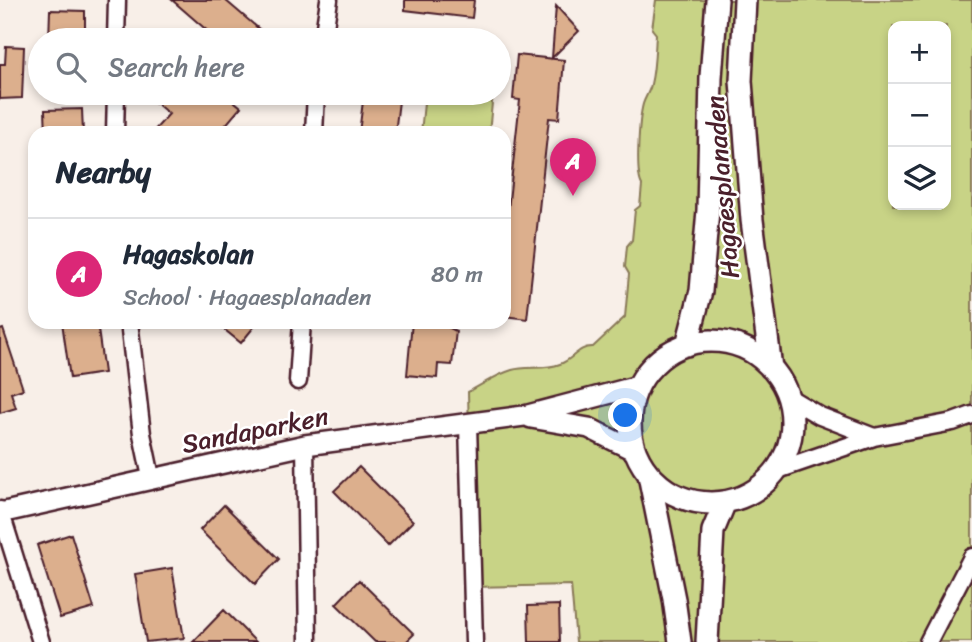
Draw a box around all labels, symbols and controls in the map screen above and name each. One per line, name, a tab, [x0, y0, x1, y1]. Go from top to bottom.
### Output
map controls	[888, 21, 951, 210]
button: +	[888, 21, 951, 84]
search box	[28, 28, 511, 105]
text: Search here	[108, 44, 245, 90]
icon: search	[52, 48, 90, 86]
button: −	[888, 84, 951, 147]
street label: Hagaesplanaden	[691, 94, 753, 280]
pin: A	[550, 138, 596, 196]
text: Nearby	[56, 145, 151, 199]
button: layers	[888, 147, 951, 210]
text: Hagaskolan	[123, 231, 254, 277]
text: A	[71, 254, 87, 295]
text: 80 m	[431, 254, 483, 295]
text: School · Hagaesplanaden	[123, 277, 371, 318]
street label: Sandaparken	[178, 393, 332, 467]
your location	[608, 398, 642, 432]

